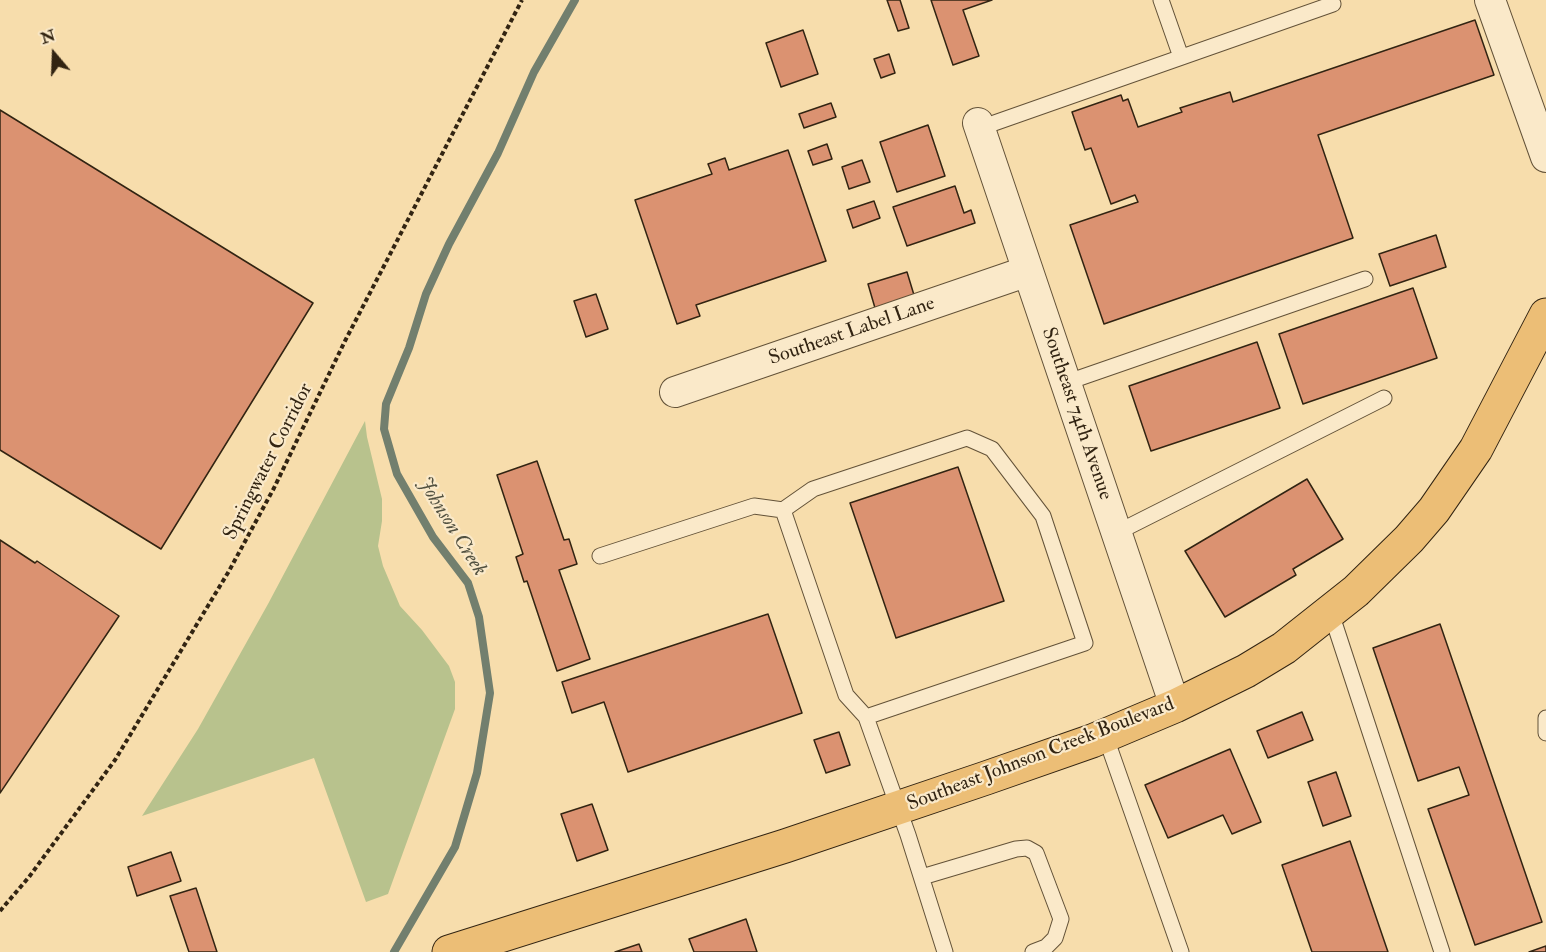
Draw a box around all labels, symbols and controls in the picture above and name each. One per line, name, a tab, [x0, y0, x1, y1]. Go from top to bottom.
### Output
north arrow	[24, 24, 84, 84]
text: N	[38, 25, 58, 49]
street label: Southeast Label Lane	[766, 292, 938, 372]
street label: Southeast 74th Avenue	[1035, 325, 1117, 503]
street label: Springwater Corridor	[219, 380, 319, 544]
water label: Johnson Creek	[411, 473, 491, 581]
street label: Southeast Johnson Creek Boulevard	[904, 693, 1178, 817]

